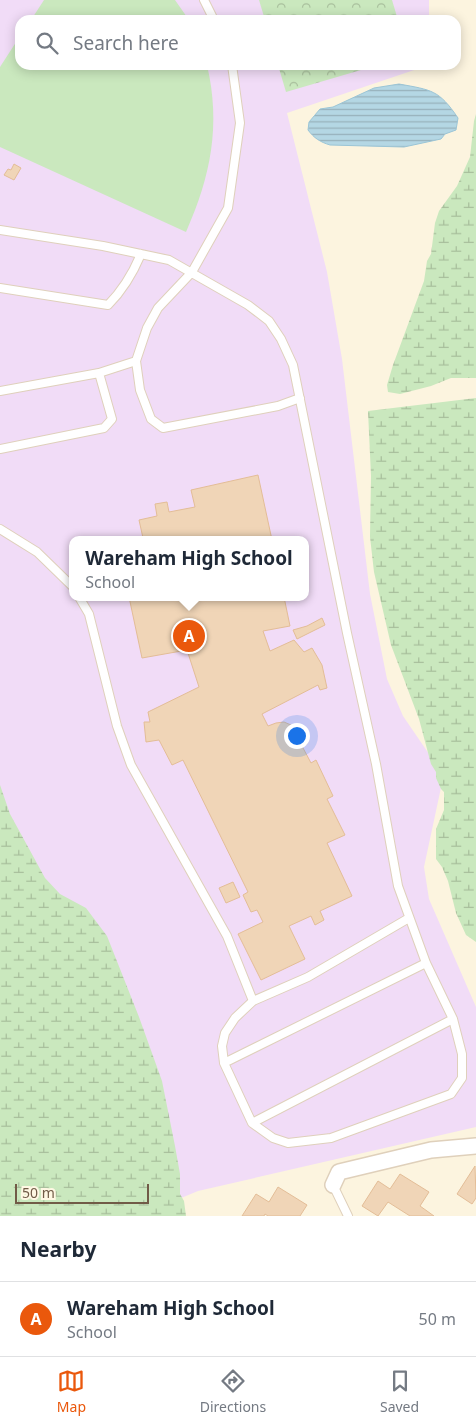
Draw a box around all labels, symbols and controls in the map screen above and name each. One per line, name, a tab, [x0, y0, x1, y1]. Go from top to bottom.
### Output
search box	[15, 15, 461, 70]
icon: search	[33, 29, 61, 57]
text: Search here	[73, 30, 179, 56]
popup	[69, 536, 309, 601]
text: Wareham High School	[85, 545, 293, 571]
text: School	[85, 571, 135, 593]
pin: A	[173, 617, 205, 655]
your location	[284, 723, 310, 749]
scale bar	[15, 1181, 149, 1204]
text: 50 m	[22, 1183, 55, 1202]
text: Nearby	[20, 1235, 96, 1263]
text: Wareham High School	[67, 1295, 275, 1321]
text: A	[30, 1308, 42, 1330]
text: 50 m	[419, 1308, 456, 1330]
text: School	[67, 1321, 117, 1343]
tab: Map	[57, 1367, 86, 1416]
tab: Directions	[200, 1367, 266, 1416]
tab: Saved	[380, 1367, 419, 1416]

